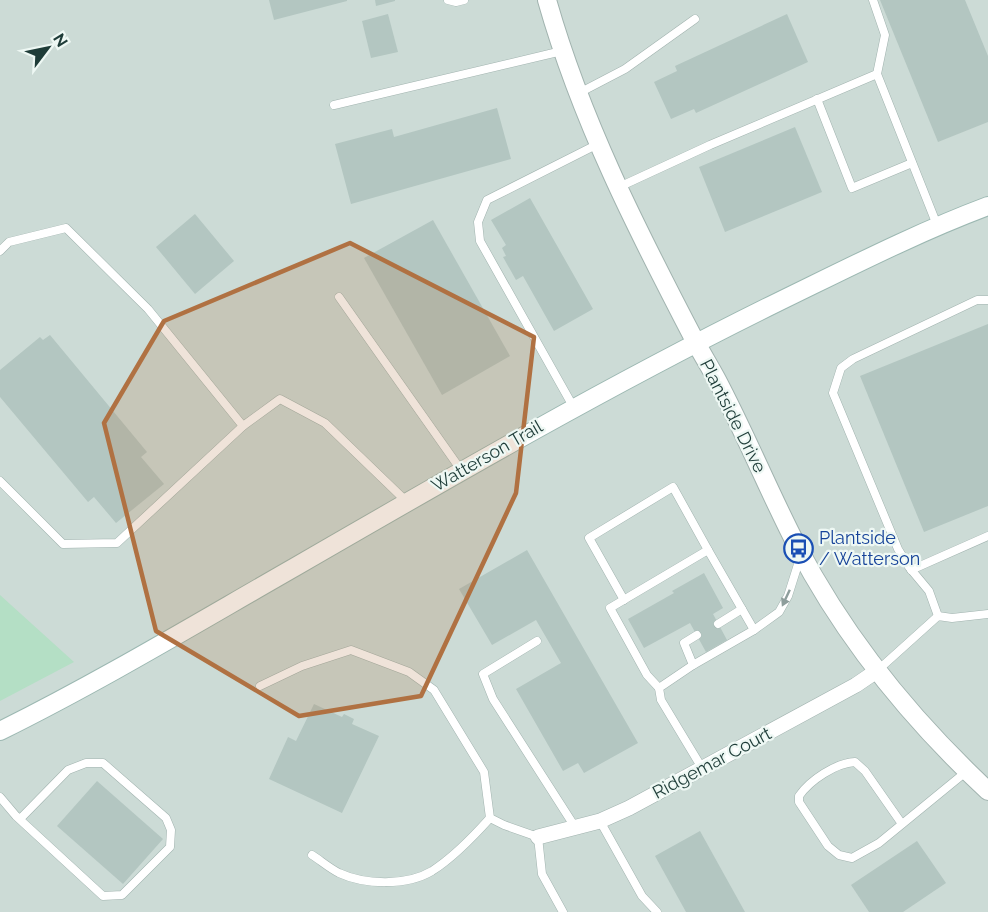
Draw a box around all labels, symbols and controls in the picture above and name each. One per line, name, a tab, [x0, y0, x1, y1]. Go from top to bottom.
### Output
north arrow	[18, 18, 78, 78]
text: N	[49, 30, 72, 51]
street label: Plantside Drive	[696, 356, 771, 476]
street label: Watterson Trail	[428, 415, 546, 496]
place label: Plantside / Watterson	[819, 527, 920, 569]
bus stop icon: Plantside / Watterson	[782, 532, 814, 564]
one-way arrow	[781, 589, 791, 607]
street label: Ridgemar Court	[649, 722, 775, 803]

